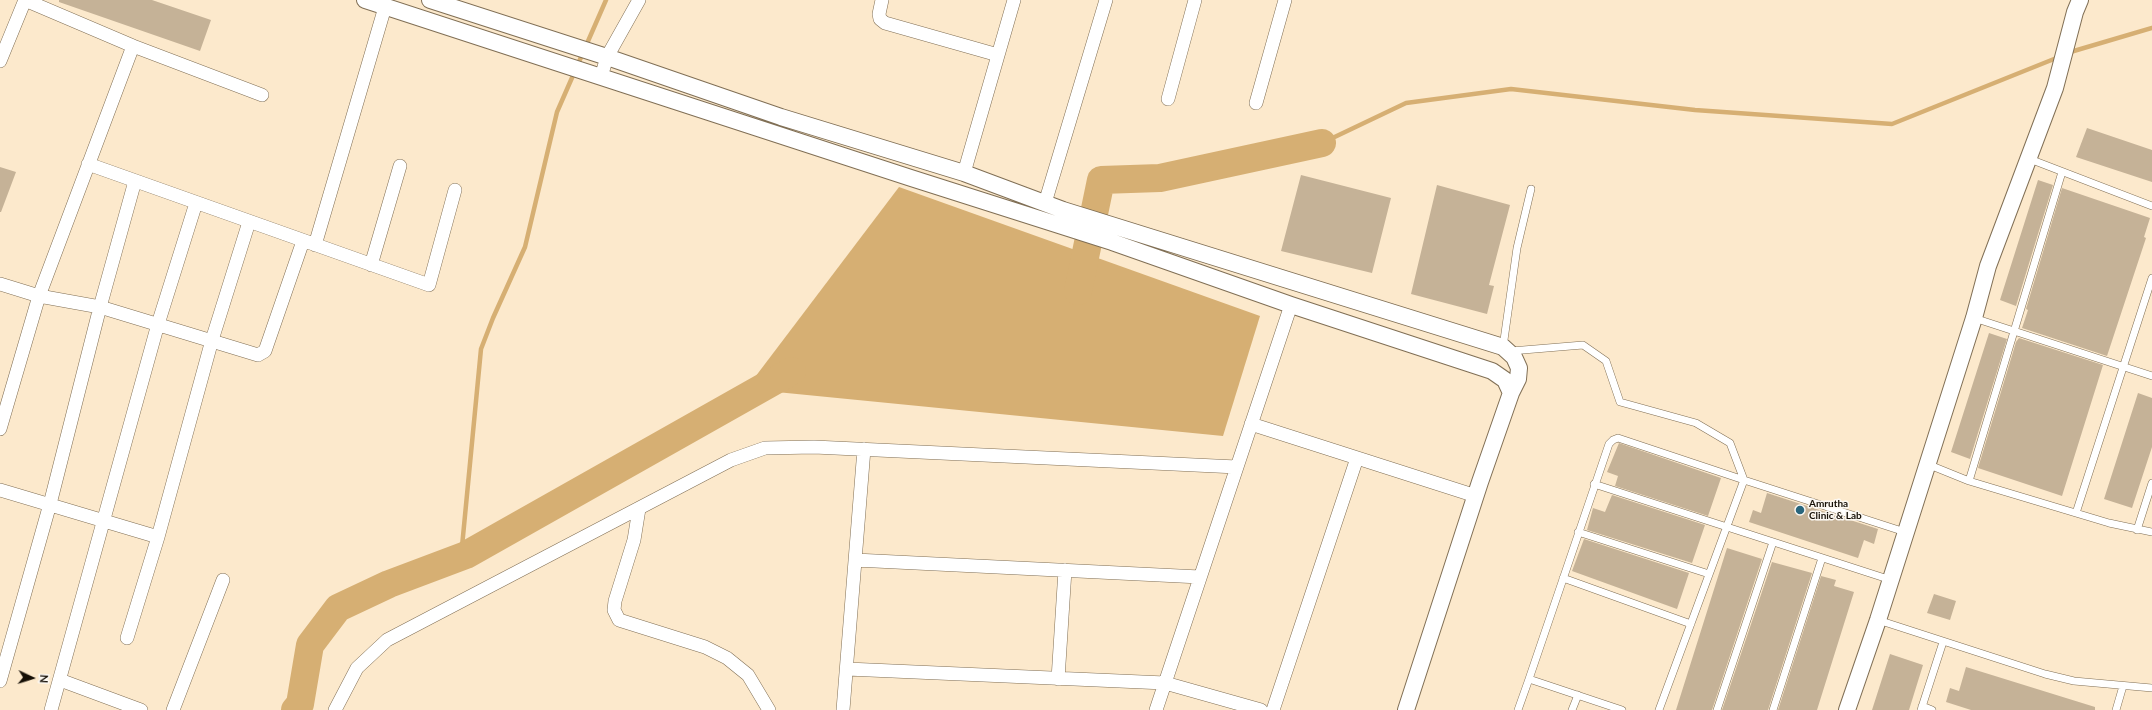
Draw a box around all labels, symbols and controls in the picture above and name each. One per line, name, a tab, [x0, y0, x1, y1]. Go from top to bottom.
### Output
place label: Amrutha Clinic & Lab	[1809, 498, 1862, 522]
marker: Amrutha Clinic & Lab	[1794, 504, 1806, 516]
north arrow	[12, 658, 52, 698]
text: N	[38, 674, 51, 684]

